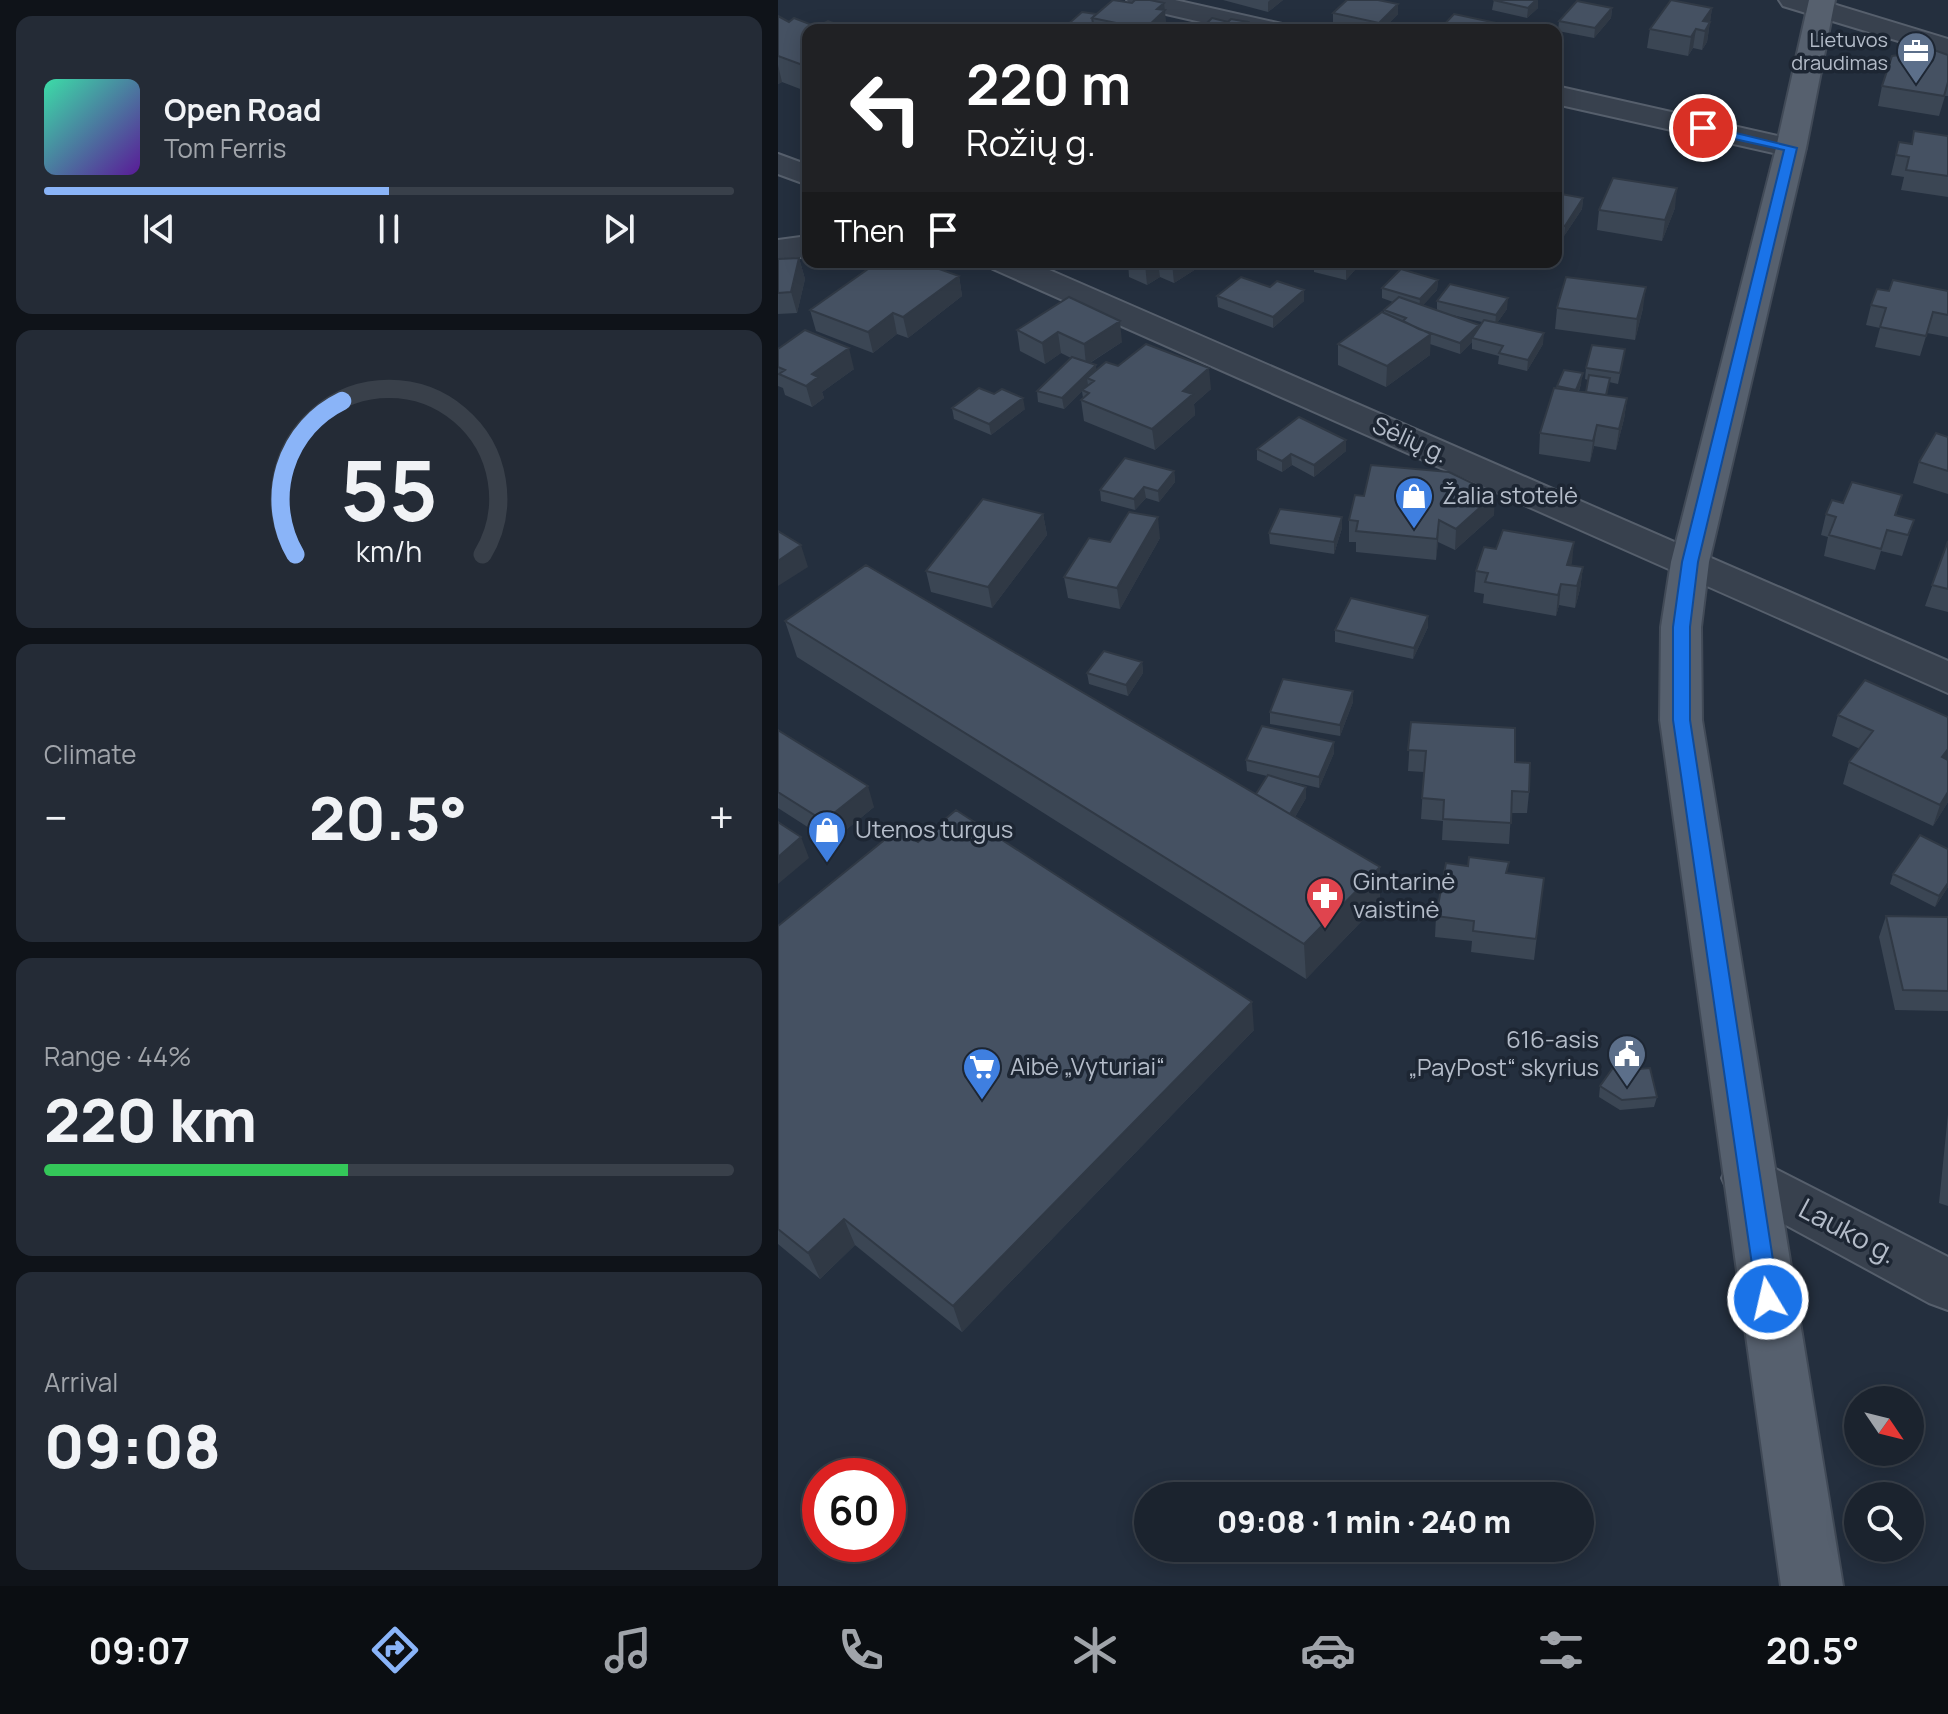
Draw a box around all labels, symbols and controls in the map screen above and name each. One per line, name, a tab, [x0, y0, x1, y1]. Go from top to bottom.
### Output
place label: Lietuvos draudimas	[1791, 26, 1888, 76]
office icon: Lietuvos draudimas	[1895, 30, 1937, 85]
text: 220 m	[966, 45, 1131, 122]
icon: left	[834, 56, 938, 160]
text: Open Road	[164, 89, 321, 130]
pin	[1669, 94, 1737, 162]
icon: arrive	[1681, 106, 1725, 150]
text: Rožių g.	[966, 118, 1096, 167]
text: Tom Ferris	[164, 130, 286, 166]
icon: previous	[137, 207, 181, 251]
icon: pause	[367, 207, 411, 251]
icon: next	[597, 207, 641, 251]
icon: arrive	[921, 208, 965, 252]
text: Then	[834, 210, 905, 251]
street label: Sėlių g.	[1368, 407, 1454, 470]
text: 55	[340, 432, 438, 546]
shop icon: Žalia stotelė	[1393, 475, 1435, 530]
place label: Žalia stotelė	[1442, 478, 1578, 511]
text: km/h	[356, 532, 422, 571]
text: Climate	[44, 736, 136, 772]
text: 20.5°	[309, 776, 467, 858]
text: −	[44, 787, 68, 847]
text: +	[709, 787, 734, 847]
shop icon: Utenos turgus	[806, 809, 848, 864]
place label: Utenos turgus	[855, 812, 1013, 845]
place label: Gintarinė vaistinė	[1353, 864, 1455, 925]
pharmacy icon: Gintarinė vaistinė	[1304, 875, 1346, 930]
place label: 616-asis „PayPost“ skyrius	[1408, 1022, 1599, 1083]
public building icon: 616-asis „PayPost“ skyrius	[1606, 1033, 1648, 1088]
text: Range · 44%	[44, 1038, 192, 1074]
supermarket icon: Aibė „Vyturiai“	[961, 1046, 1003, 1101]
place label: Aibė „Vyturiai“	[1010, 1049, 1165, 1082]
text: 220 km	[44, 1078, 257, 1160]
street label: Lauko g.	[1793, 1188, 1904, 1272]
position arrow	[1726, 1257, 1810, 1341]
text: Arrival	[44, 1364, 118, 1400]
north arrow	[1844, 1386, 1924, 1466]
map controls	[1844, 1386, 1924, 1562]
text: 09:08	[44, 1404, 221, 1486]
speed limit sign: 60	[802, 1458, 906, 1562]
button: search	[1844, 1482, 1924, 1562]
text: 09:08 · 1 min · 240 m	[1217, 1501, 1511, 1542]
icon: directions	[367, 1622, 423, 1678]
icon: music	[600, 1622, 656, 1678]
icon: phone	[833, 1622, 889, 1678]
icon: climate	[1067, 1622, 1123, 1678]
icon: car	[1300, 1622, 1356, 1678]
icon: filters	[1533, 1622, 1589, 1678]
text: 09:07	[89, 1626, 190, 1675]
text: 20.5°	[1766, 1626, 1859, 1675]

